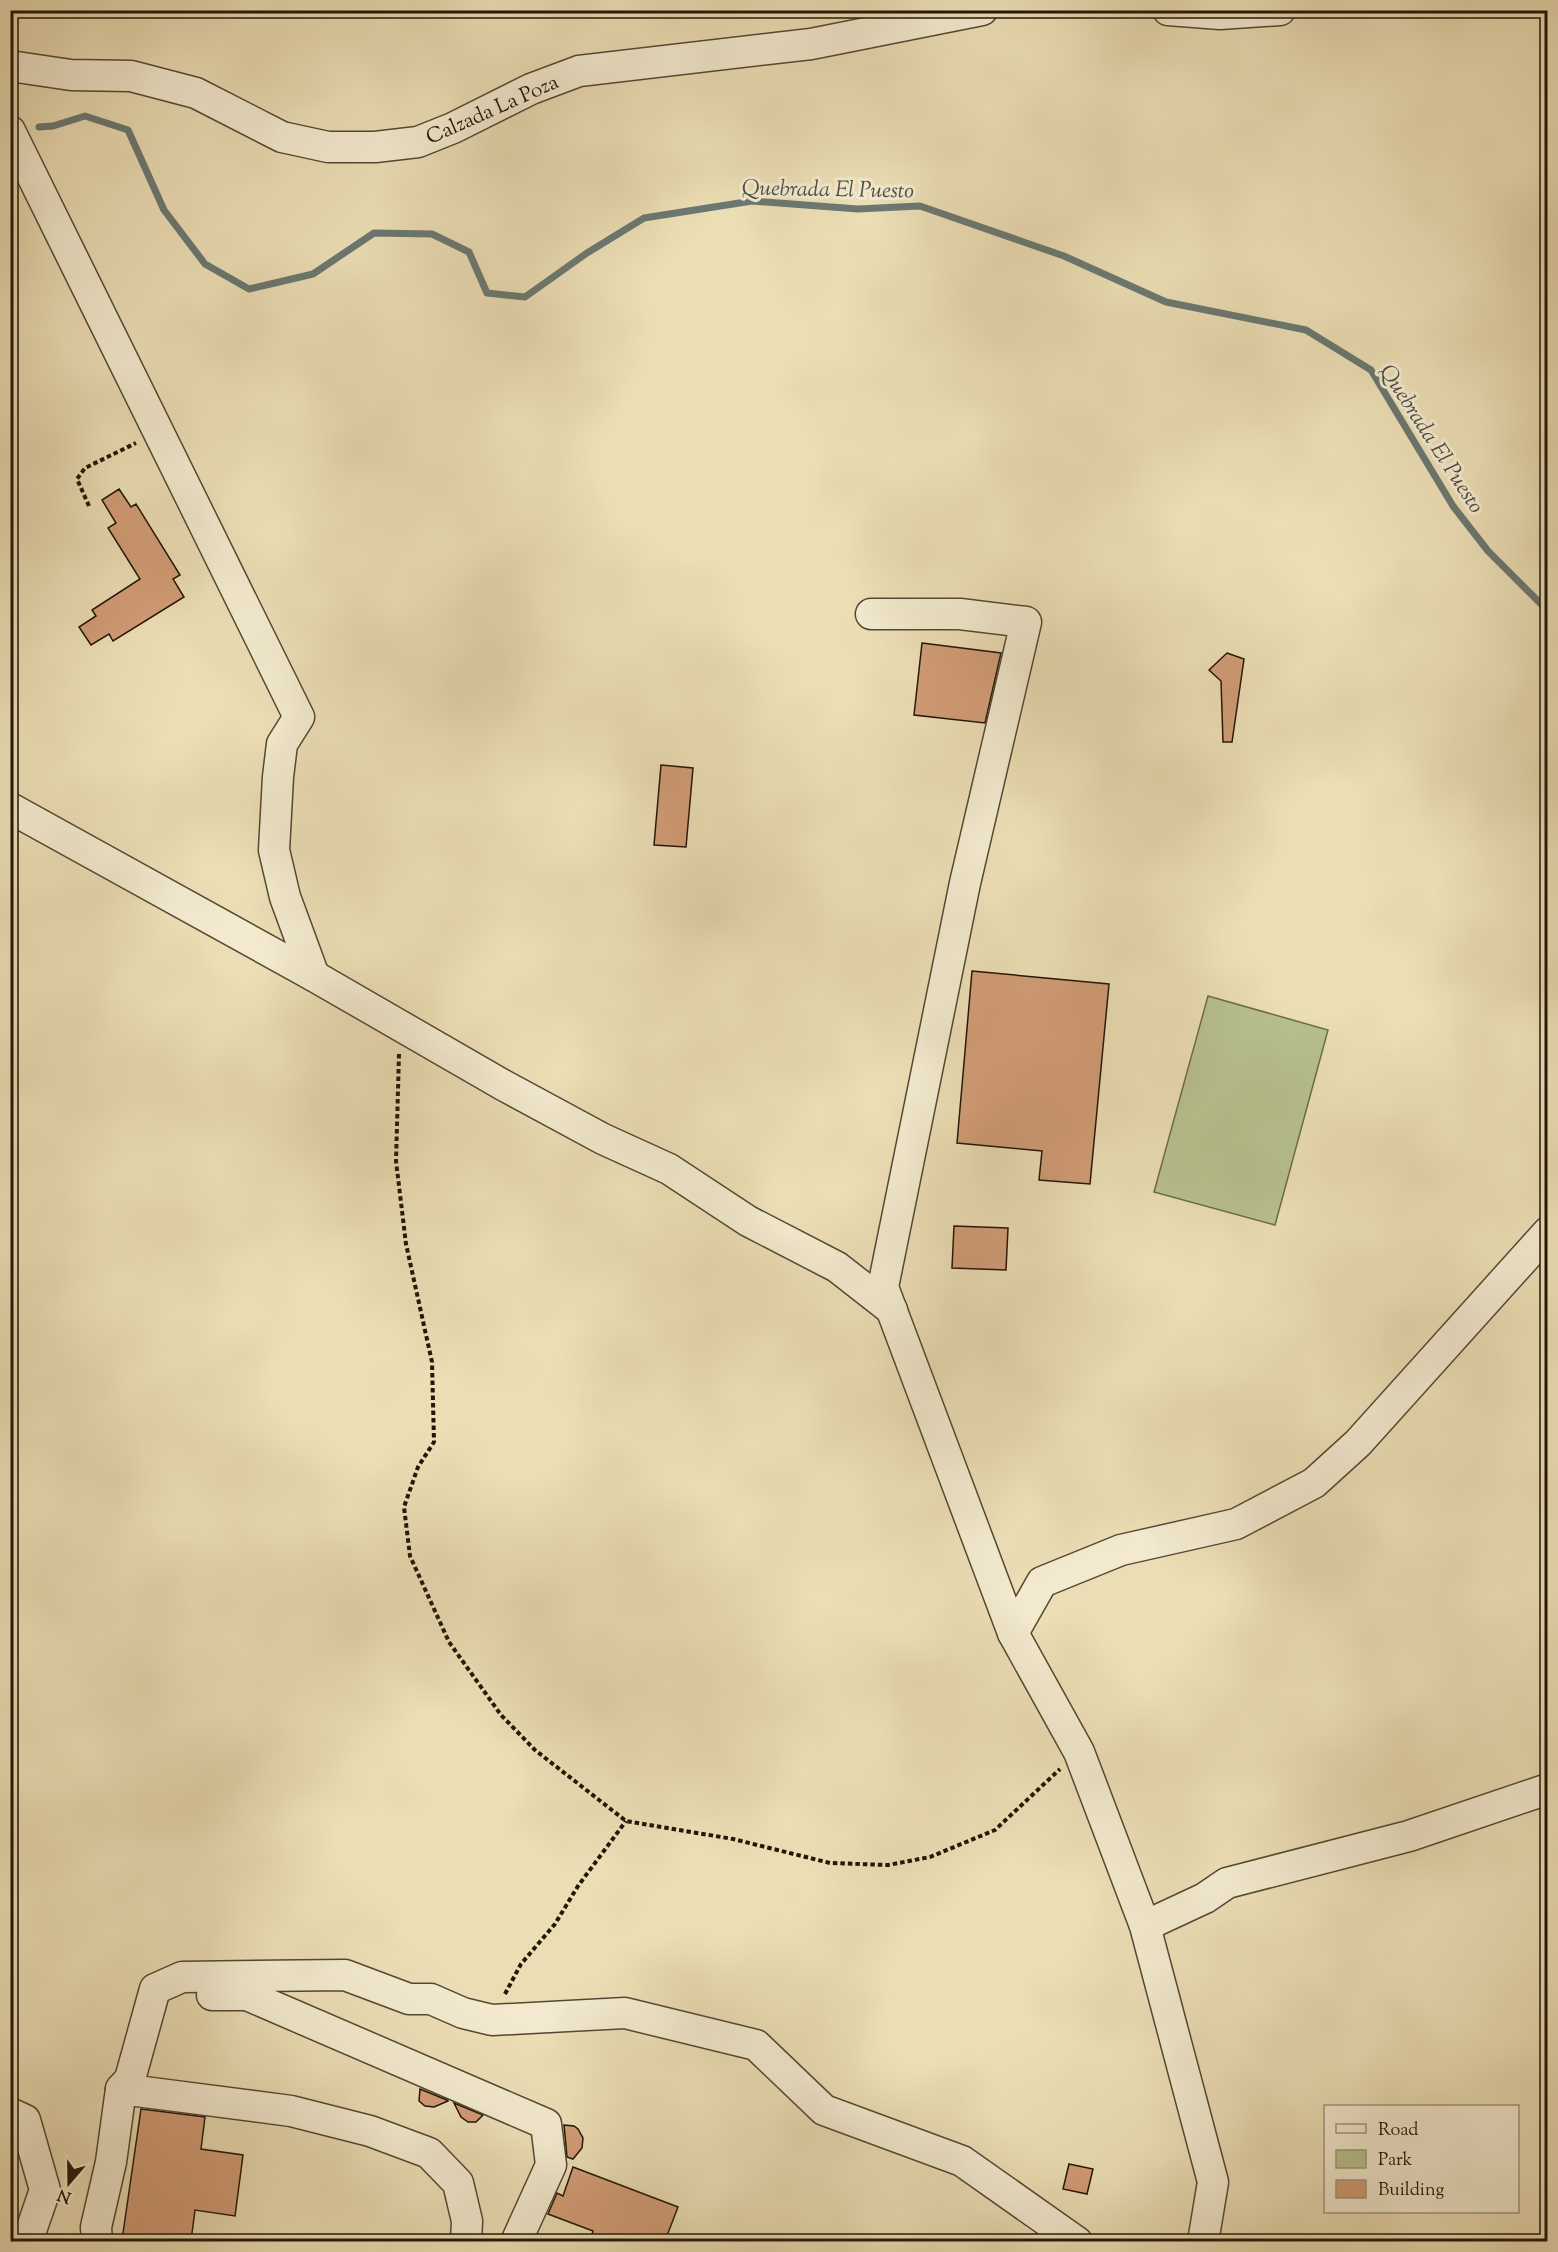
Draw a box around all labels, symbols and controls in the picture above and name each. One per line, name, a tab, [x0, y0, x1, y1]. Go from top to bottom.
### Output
street label: Calzada La Poza	[422, 68, 564, 153]
water label: Quebrada El Puesto	[742, 174, 914, 209]
water label: Quebrada El Puesto	[1370, 359, 1491, 521]
legend	[1324, 2105, 1519, 2213]
text: Road	[1378, 2118, 1418, 2144]
text: Park	[1378, 2148, 1413, 2174]
north arrow	[39, 2153, 99, 2213]
text: Building	[1378, 2178, 1444, 2204]
text: N	[55, 2182, 75, 2208]

